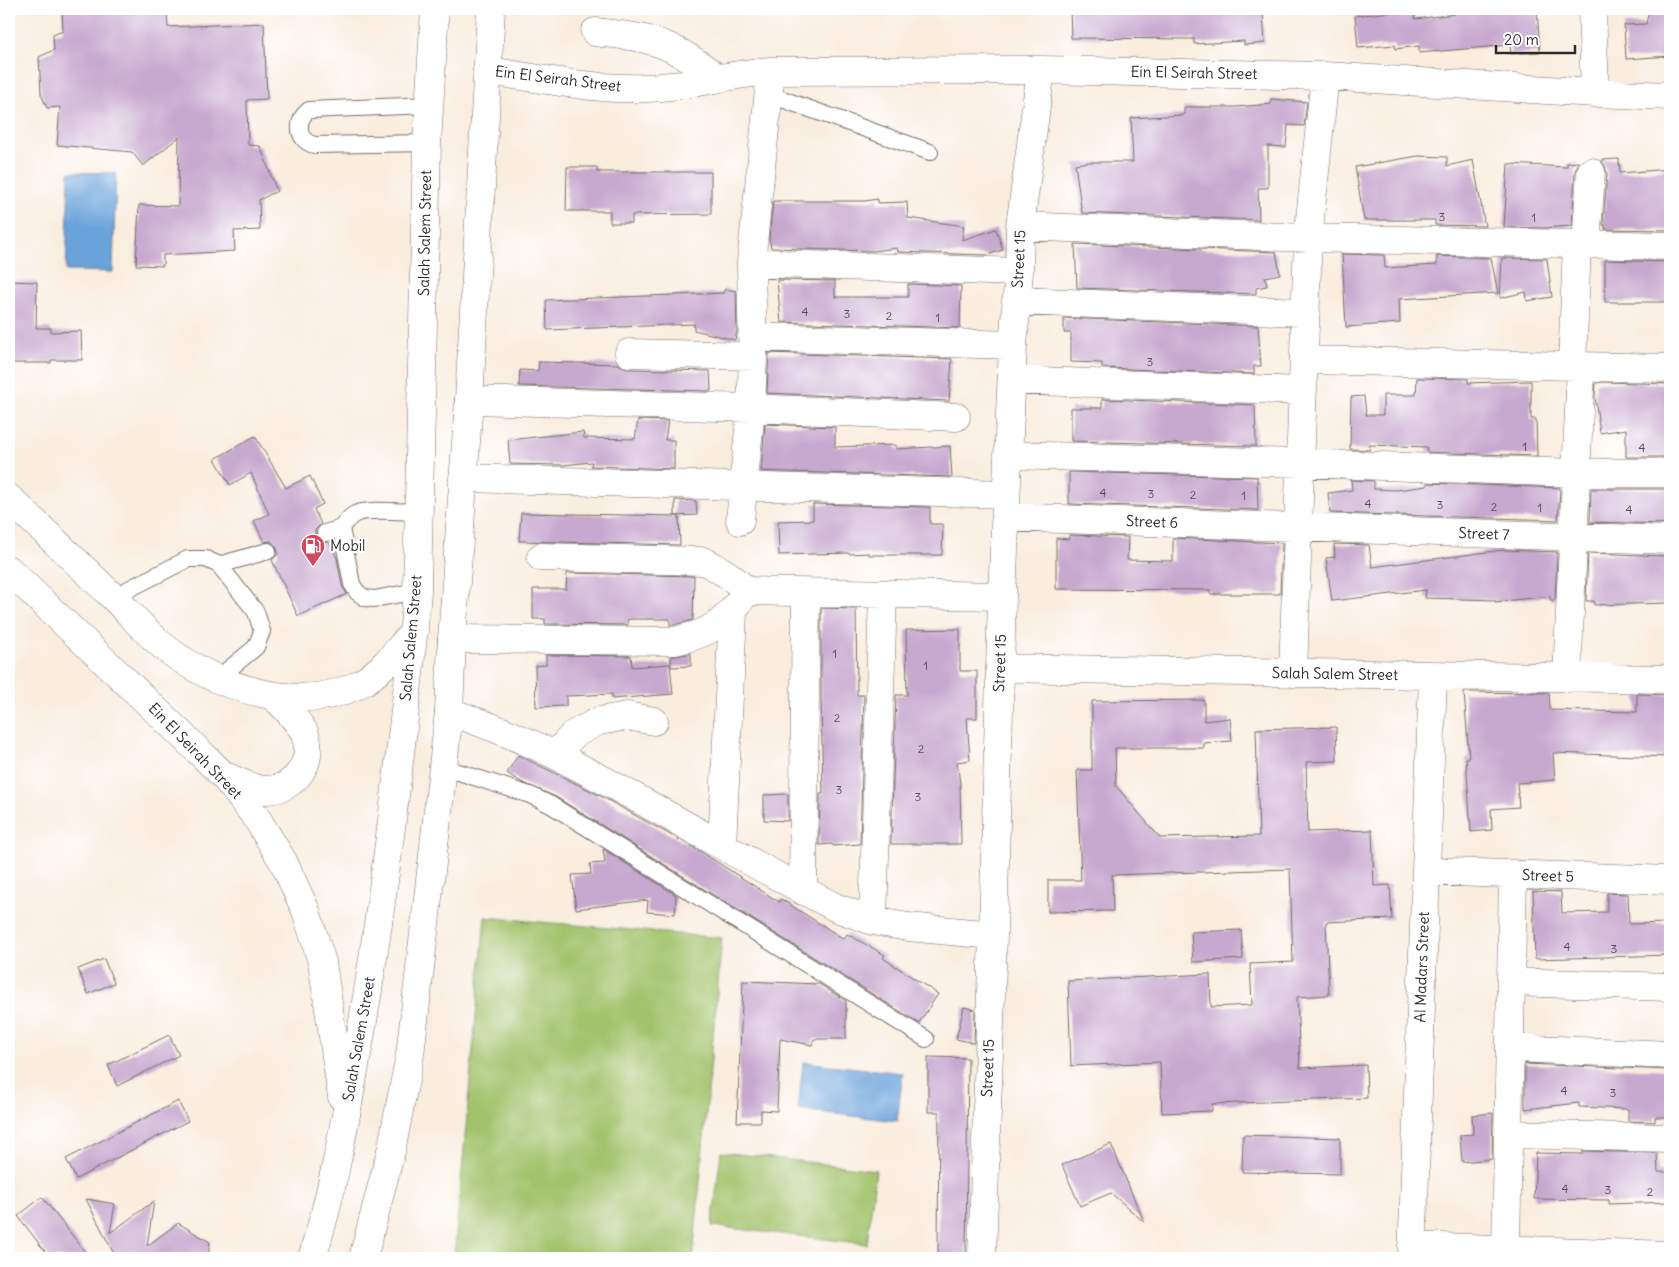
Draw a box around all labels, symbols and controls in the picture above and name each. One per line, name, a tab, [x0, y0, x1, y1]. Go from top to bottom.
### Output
scale bar	[1496, 22, 1575, 54]
text: 20 m	[1504, 30, 1539, 49]
street label: Ein El Seirah Street	[494, 61, 622, 96]
street label: Ein El Seirah Street	[1130, 62, 1258, 83]
street label: Salah Salem Street	[414, 170, 435, 296]
house number: 3	[1439, 209, 1446, 224]
house number: 1	[1532, 210, 1536, 225]
street label: Street 15	[1007, 229, 1030, 289]
house number: 4	[802, 304, 809, 319]
house number: 3	[844, 306, 851, 321]
house number: 2	[886, 308, 893, 323]
house number: 1	[936, 310, 940, 325]
house number: 3	[1147, 354, 1154, 369]
house number: 1	[1523, 439, 1527, 454]
house number: 4	[1639, 440, 1646, 455]
house number: 4	[1100, 485, 1107, 500]
house number: 3	[1148, 486, 1155, 501]
house number: 2	[1190, 487, 1197, 502]
house number: 1	[1242, 488, 1246, 503]
house number: 4	[1365, 496, 1372, 511]
house number: 3	[1437, 497, 1444, 512]
house number: 2	[1491, 499, 1498, 514]
house number: 1	[1538, 500, 1542, 515]
house number: 4	[1626, 502, 1633, 517]
street label: Street 6	[1126, 511, 1178, 532]
street label: Street 7	[1458, 523, 1510, 544]
fuel station icon: Mobil	[300, 533, 326, 567]
place label: Mobil	[330, 536, 365, 555]
street label: Salah Salem Street	[396, 574, 425, 702]
street label: Street 15	[989, 634, 1010, 692]
house number: 1	[833, 646, 837, 661]
house number: 1	[924, 658, 928, 673]
street label: Salah Salem Street	[1272, 663, 1398, 684]
street label: Ein El Seirah Street	[144, 698, 246, 803]
house number: 2	[834, 710, 841, 725]
house number: 2	[918, 741, 925, 756]
house number: 3	[836, 782, 843, 797]
house number: 3	[915, 789, 922, 804]
street label: Street 5	[1522, 865, 1574, 886]
street label: Al Madars Street	[1410, 911, 1433, 1023]
house number: 4	[1564, 939, 1571, 954]
house number: 3	[1611, 941, 1618, 956]
street label: Salah Salem Street	[338, 975, 379, 1103]
street label: Street 15	[977, 1039, 998, 1097]
house number: 4	[1561, 1083, 1568, 1098]
house number: 3	[1610, 1085, 1617, 1100]
house number: 4	[1562, 1181, 1569, 1196]
house number: 3	[1605, 1182, 1612, 1197]
house number: 2	[1647, 1184, 1654, 1199]

